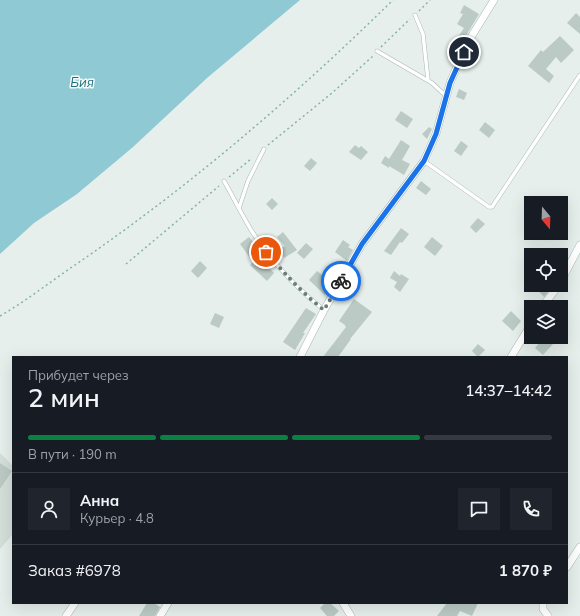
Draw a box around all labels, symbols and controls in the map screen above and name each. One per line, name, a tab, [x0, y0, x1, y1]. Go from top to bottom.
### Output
pin	[447, 35, 481, 69]
icon: home	[453, 41, 475, 63]
water label: Бия	[70, 74, 94, 90]
north arrow	[524, 196, 568, 240]
map controls	[524, 196, 568, 344]
pin	[249, 235, 283, 269]
icon: bag	[255, 241, 277, 263]
button: locate	[524, 248, 568, 292]
courier	[321, 261, 361, 301]
icon: bike	[330, 270, 352, 292]
button: layers	[524, 300, 568, 344]
text: Прибудет через	[28, 367, 129, 383]
text: 2 мин	[28, 381, 100, 414]
text: 14:37–14:42	[465, 381, 552, 400]
text: В пути · 190 m	[28, 446, 117, 462]
button: person	[28, 488, 70, 530]
button: chat	[458, 488, 500, 530]
button: phone	[510, 488, 552, 530]
text: Анна	[80, 491, 119, 510]
text: Курьер · 4.8	[80, 510, 154, 526]
text: Заказ #6978	[28, 561, 121, 580]
text: 1 870 ₽	[499, 561, 552, 580]

